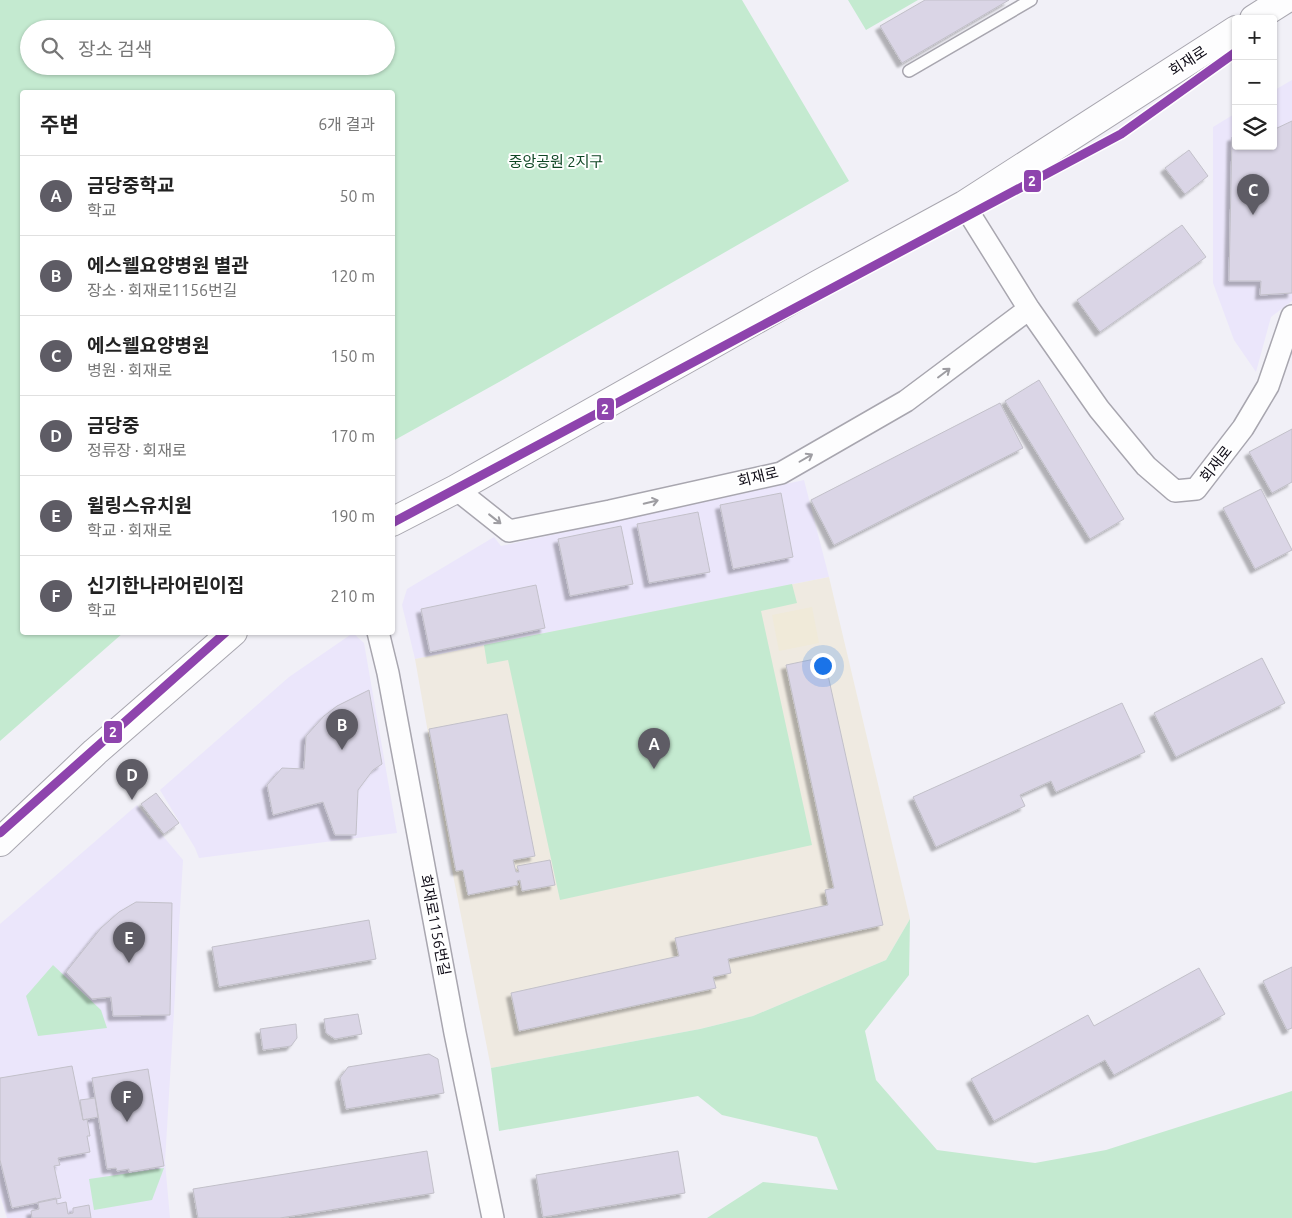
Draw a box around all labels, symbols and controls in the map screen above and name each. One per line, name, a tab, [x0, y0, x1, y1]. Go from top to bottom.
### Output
map controls	[1232, 15, 1277, 150]
button: +	[1232, 15, 1277, 60]
search box	[20, 20, 395, 75]
icon: search	[38, 34, 66, 62]
text: 장소 검색	[78, 38, 152, 60]
street label: 회재로	[1166, 42, 1210, 79]
button: −	[1232, 60, 1277, 105]
button: layers	[1232, 105, 1277, 150]
text: 주변	[40, 112, 79, 136]
text: 6개 결과	[318, 115, 375, 133]
park label: 중앙공원 2지구	[509, 153, 603, 170]
line badge: 2	[1023, 169, 1042, 193]
text: 2	[1028, 173, 1036, 189]
text: 금당중학교	[87, 174, 174, 196]
pin: C	[1237, 174, 1269, 215]
text: A	[50, 187, 62, 205]
text: 50 m	[339, 187, 375, 205]
text: 학교	[87, 201, 116, 219]
text: 에스웰요양병원 별관	[87, 254, 249, 276]
text: B	[51, 267, 61, 285]
text: 120 m	[330, 267, 375, 285]
text: 장소 · 회재로1156번길	[87, 281, 237, 299]
text: 에스웰요양병원	[87, 334, 209, 356]
text: C	[51, 347, 61, 365]
text: 150 m	[330, 347, 375, 365]
text: 병원 · 회재로	[87, 361, 172, 379]
one-way arrow	[937, 367, 950, 378]
line badge: 2	[596, 397, 615, 421]
text: 2	[601, 401, 609, 417]
text: 금당중	[87, 414, 139, 436]
text: D	[50, 427, 62, 445]
text: 170 m	[330, 427, 375, 445]
text: 정류장 · 회재로	[87, 441, 187, 459]
street label: 회재로	[1196, 442, 1235, 485]
one-way arrow	[798, 453, 813, 463]
street label: 회재로	[736, 463, 780, 490]
text: 윌링스유치원	[87, 494, 192, 516]
one-way arrow	[642, 497, 658, 506]
text: E	[51, 507, 61, 525]
text: 190 m	[330, 507, 375, 525]
one-way arrow	[488, 514, 501, 525]
text: 학교 · 회재로	[87, 521, 172, 539]
text: 신기한나라어린이집	[87, 574, 244, 596]
text: F	[52, 587, 61, 605]
text: 210 m	[330, 587, 375, 605]
text: 학교	[87, 601, 116, 619]
your location	[810, 653, 836, 679]
pin: B	[326, 709, 358, 750]
line badge: 2	[103, 720, 123, 744]
text: 2	[109, 724, 117, 740]
pin: A	[638, 728, 670, 769]
pin: D	[116, 759, 148, 800]
street label: 회재로1156번길	[417, 873, 454, 977]
pin: E	[113, 922, 145, 963]
pin: F	[111, 1081, 143, 1122]

